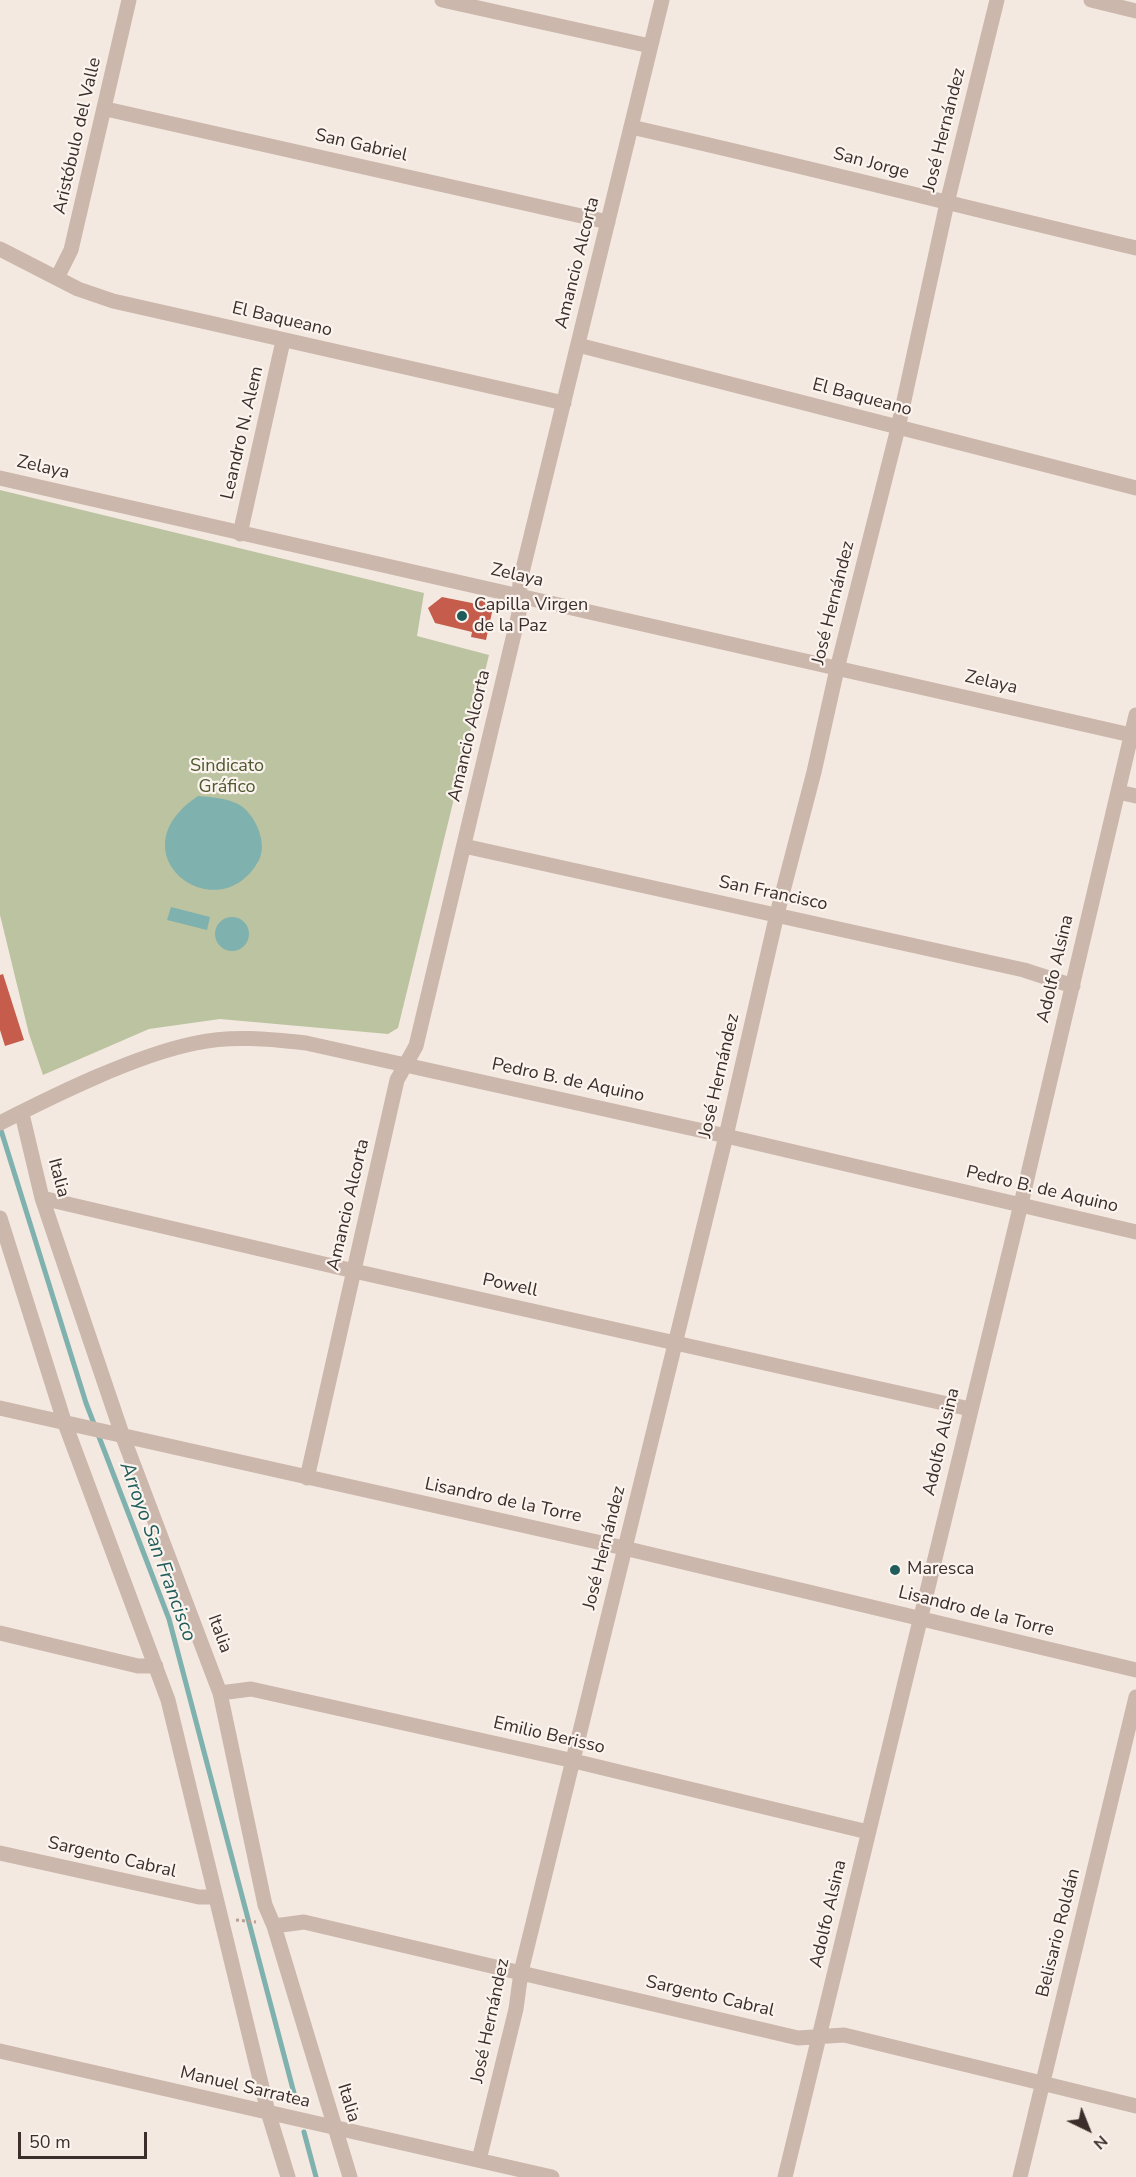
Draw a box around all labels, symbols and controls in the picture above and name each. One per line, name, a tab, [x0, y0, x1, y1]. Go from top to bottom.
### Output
street label: Aristóbulo del Valle	[49, 56, 107, 216]
street label: José Hernández	[919, 66, 971, 194]
street label: San Gabriel	[313, 125, 409, 167]
street label: San Jorge	[831, 144, 911, 184]
street label: Amancio Alcorta	[551, 195, 605, 331]
street label: El Baqueano	[230, 298, 334, 342]
street label: Leandro N. Alem	[217, 364, 269, 502]
street label: El Baqueano	[810, 374, 914, 422]
street label: Zelaya	[15, 451, 71, 485]
street label: José Hernández	[808, 539, 860, 667]
street label: Zelaya	[489, 559, 545, 593]
place label: Capilla Virgen de la Paz	[474, 595, 588, 638]
marker: Capilla Virgen de la Paz	[455, 609, 469, 623]
street label: Zelaya	[963, 666, 1019, 700]
street label: Amancio Alcorta	[444, 668, 496, 804]
park label: Sindicato Gráfico	[190, 756, 264, 798]
street label: San Francisco	[717, 872, 829, 916]
street label: Adolfo Alsina	[1033, 913, 1079, 1025]
street label: José Hernández	[695, 1012, 745, 1140]
street label: Pedro B. de Aquino	[490, 1054, 646, 1108]
street label: Amancio Alcorta	[323, 1137, 375, 1273]
street label: Italia	[42, 1156, 74, 1200]
street label: Pedro B. de Aquino	[964, 1162, 1120, 1218]
street label: Powell	[480, 1270, 540, 1302]
street label: Adolfo Alsina	[919, 1386, 965, 1498]
water label: Arroyo San Francisco	[113, 1459, 201, 1645]
street label: Lisandro de la Torre	[423, 1474, 583, 1528]
street label: José Hernández	[579, 1484, 631, 1612]
place label: Maresca	[907, 1559, 974, 1581]
marker: Maresca	[888, 1563, 902, 1577]
street label: Lisandro de la Torre	[896, 1582, 1056, 1642]
street label: Italia	[202, 1612, 236, 1656]
street label: Emilio Berisso	[491, 1713, 607, 1759]
street label: Sargento Cabral	[46, 1833, 178, 1883]
street label: Adolfo Alsina	[806, 1858, 852, 1970]
street label: Belisario Roldán	[1033, 1866, 1085, 2000]
street label: José Hernández	[467, 1957, 515, 2085]
street label: Sargento Cabral	[644, 1972, 776, 2022]
street label: Manuel Sarratea	[178, 2063, 312, 2113]
street label: Italia	[332, 2081, 364, 2125]
north arrow	[1058, 2099, 1118, 2159]
scale bar	[21, 2120, 150, 2158]
text: 50 m	[29, 2130, 71, 2154]
text: N	[1088, 2130, 1112, 2154]

